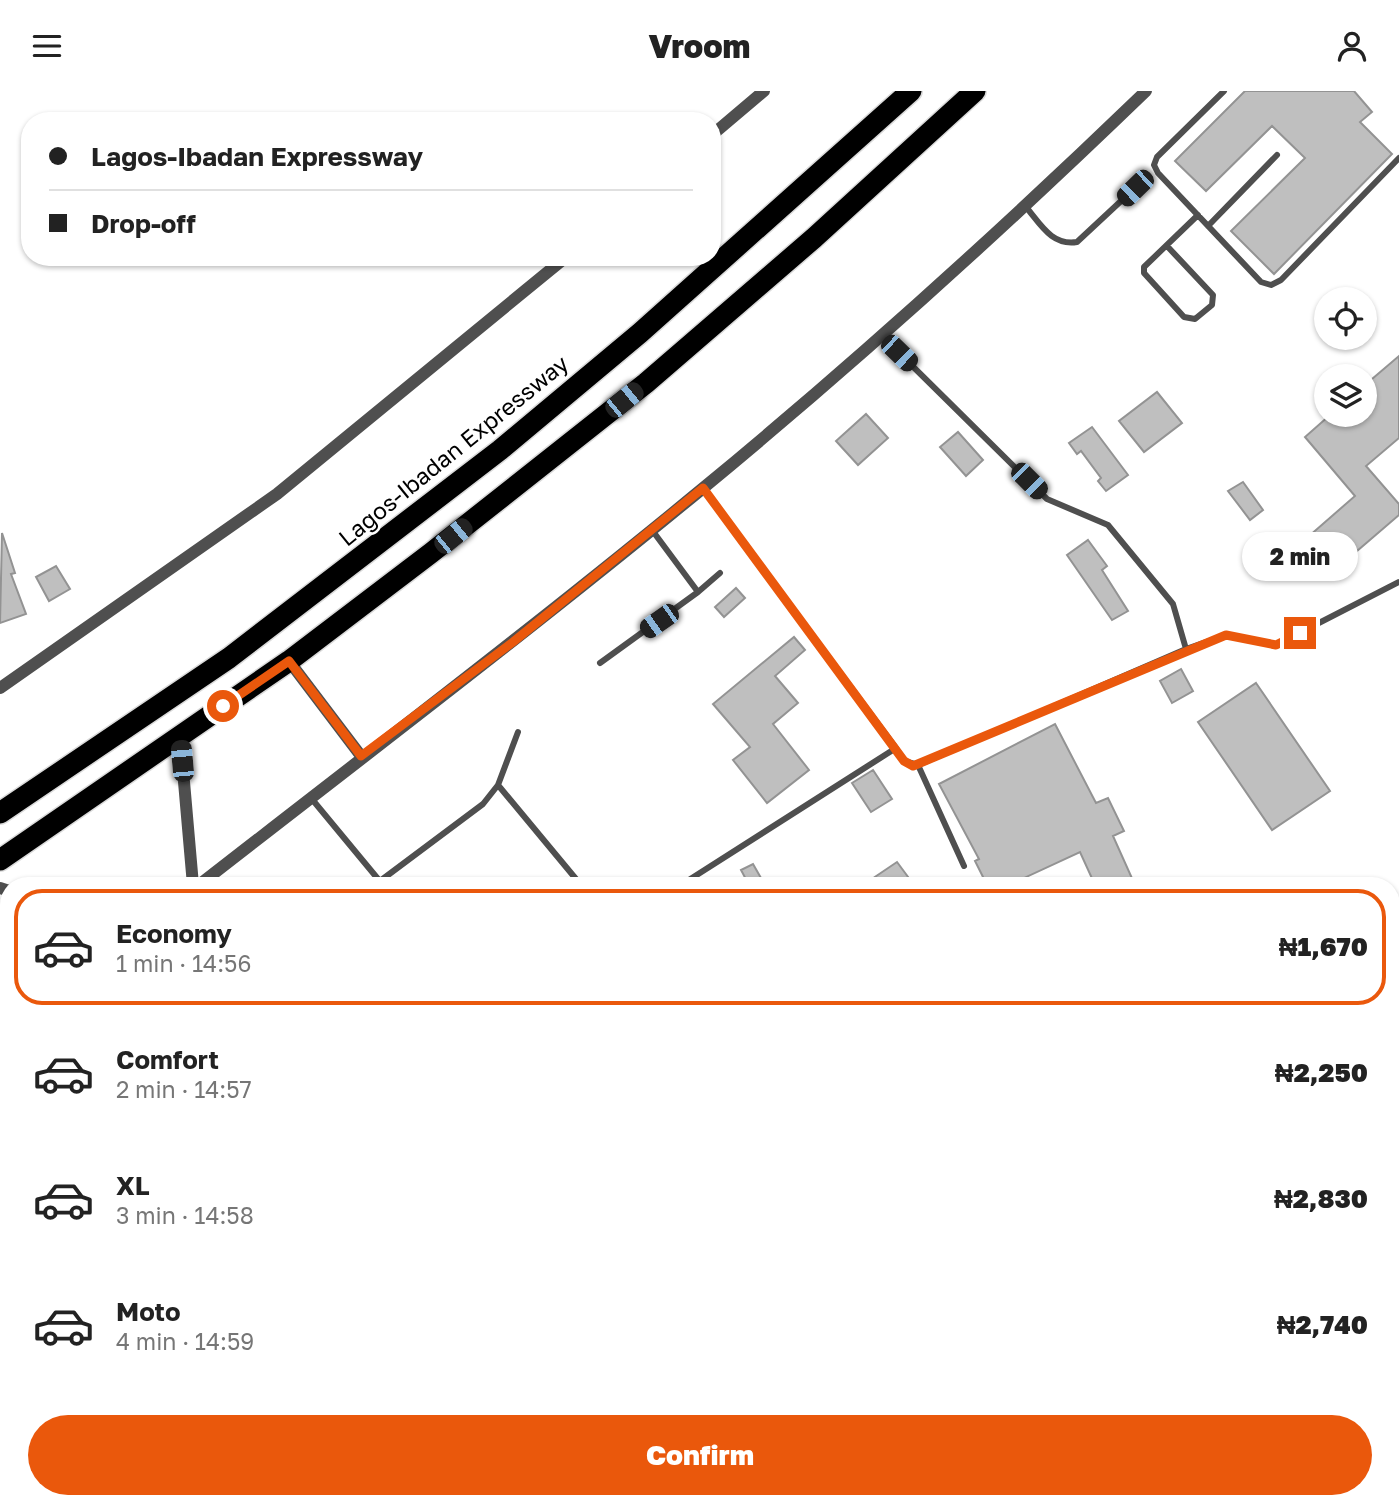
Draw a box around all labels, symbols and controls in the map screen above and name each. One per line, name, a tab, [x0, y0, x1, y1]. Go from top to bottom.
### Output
icon: menu	[28, 27, 66, 65]
text: Vroom	[649, 27, 750, 65]
icon: person	[1333, 27, 1371, 65]
text: Lagos-Ibadan Expressway	[91, 141, 423, 172]
car	[1113, 166, 1158, 210]
text: Drop-off	[91, 208, 196, 239]
map controls	[1314, 287, 1377, 427]
button: locate	[1314, 287, 1377, 350]
car	[877, 331, 922, 375]
street label: Lagos-Ibadan Expressway	[332, 349, 574, 551]
button: layers	[1314, 364, 1377, 427]
car	[602, 379, 647, 421]
car	[1007, 459, 1052, 503]
car	[431, 515, 476, 557]
callout: 2 min	[1242, 531, 1358, 581]
text: 2 min	[1270, 542, 1330, 570]
car	[636, 600, 683, 642]
route end	[1284, 617, 1316, 649]
route start	[207, 690, 239, 722]
car	[170, 739, 195, 783]
icon: car	[32, 916, 95, 979]
text: Economy	[116, 918, 232, 949]
text: ₦1,670	[1279, 931, 1368, 962]
text: 1 min · 14:56	[116, 949, 251, 977]
icon: car	[32, 1042, 95, 1105]
text: Comfort	[116, 1044, 219, 1075]
text: ₦2,250	[1275, 1057, 1368, 1088]
text: 2 min · 14:57	[116, 1075, 252, 1103]
icon: car	[32, 1168, 95, 1231]
text: XL	[116, 1170, 150, 1201]
text: ₦2,830	[1274, 1183, 1368, 1214]
text: 3 min · 14:58	[116, 1201, 254, 1229]
icon: car	[32, 1294, 95, 1357]
text: Moto	[116, 1296, 181, 1327]
text: ₦2,740	[1277, 1309, 1368, 1340]
text: 4 min · 14:59	[116, 1327, 254, 1355]
button: Confirm	[28, 1415, 1372, 1495]

